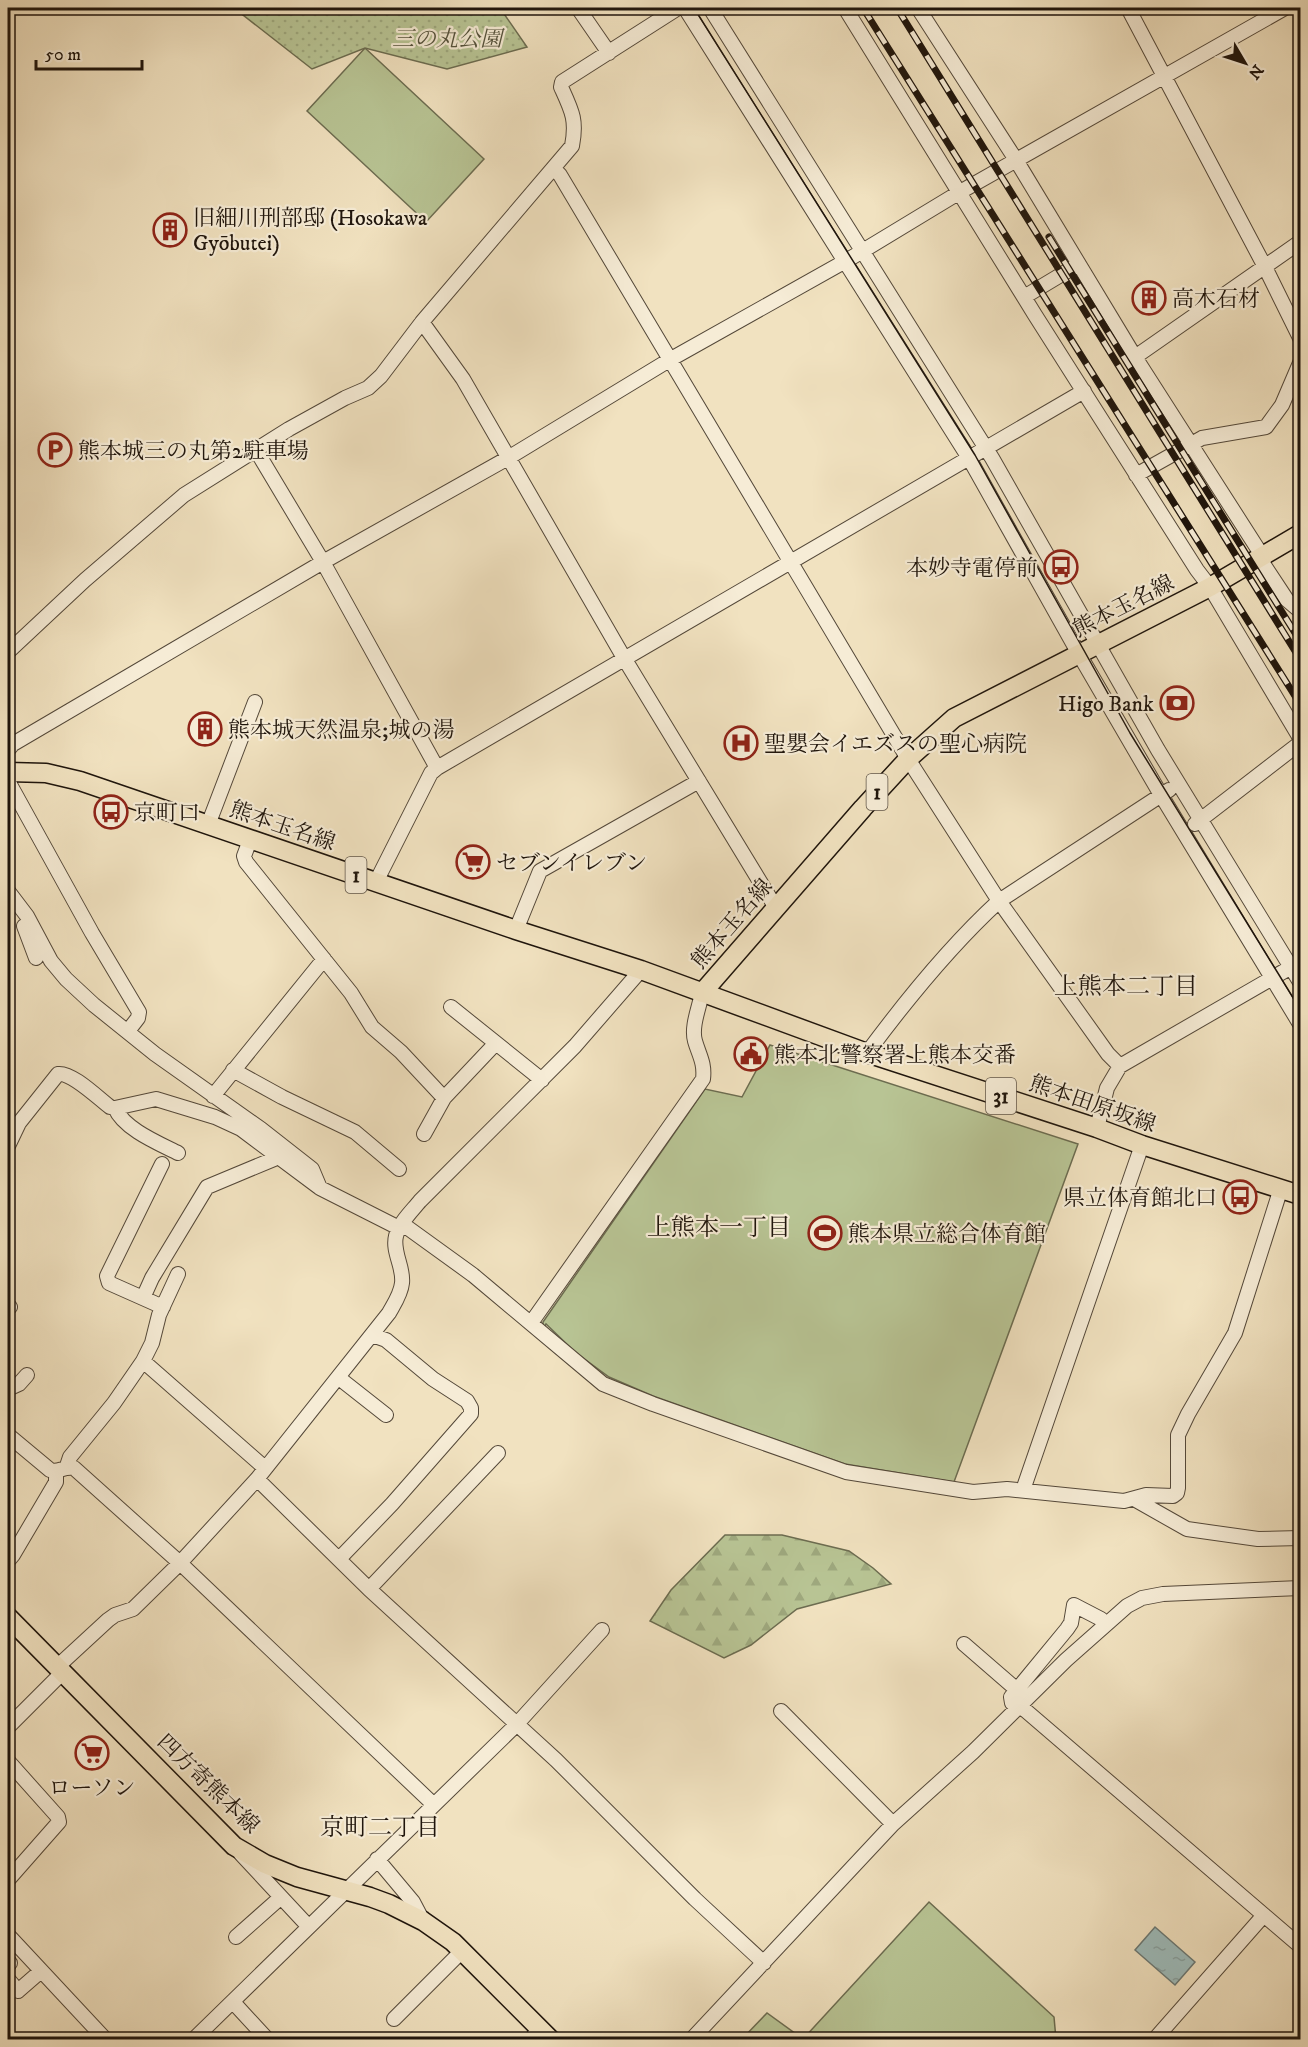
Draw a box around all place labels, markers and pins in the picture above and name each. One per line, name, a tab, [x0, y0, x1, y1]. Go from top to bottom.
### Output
place label: 旧細川刑部邸 (Hosokawa Gyōbutei)	[193, 205, 428, 257]
building icon: 旧細川刑部邸 (Hosokawa Gyōbutei)	[152, 212, 188, 248]
building icon: 高木石材	[1131, 280, 1167, 316]
place label: 高木石材	[1172, 286, 1260, 313]
parking icon: 熊本城三の丸第2駐車場	[37, 432, 73, 468]
place label: 熊本城三の丸第2駐車場	[78, 438, 309, 465]
bus stop icon: 本妙寺電停前	[1043, 549, 1079, 585]
place label: 本妙寺電停前	[906, 555, 1038, 582]
bank icon: Higo Bank	[1159, 685, 1195, 721]
place label: Higo Bank	[1058, 691, 1154, 718]
building icon: 熊本城天然温泉;城の湯	[187, 711, 223, 747]
place label: 熊本城天然温泉;城の湯	[228, 717, 455, 744]
hospital icon: 聖嬰会イエズスの聖心病院	[723, 725, 759, 761]
place label: 聖嬰会イエズスの聖心病院	[764, 731, 1027, 758]
bus stop icon: 京町口	[93, 794, 129, 830]
place label: 京町口	[134, 800, 200, 827]
supermarket icon: セブンイレブン	[455, 844, 491, 880]
place label: セブンイレブン	[496, 850, 647, 877]
public building icon: 熊本北警察署上熊本交番	[733, 1036, 769, 1072]
place label: 熊本北警察署上熊本交番	[774, 1042, 1016, 1069]
bus stop icon: 県立体育館北口	[1222, 1179, 1258, 1215]
place label: 県立体育館北口	[1063, 1185, 1217, 1212]
sports icon: 熊本県立総合体育館	[807, 1215, 843, 1251]
place label: 熊本県立総合体育館	[848, 1221, 1046, 1248]
supermarket icon: ローソン	[74, 1735, 110, 1771]
place label: ローソン	[48, 1775, 136, 1802]

